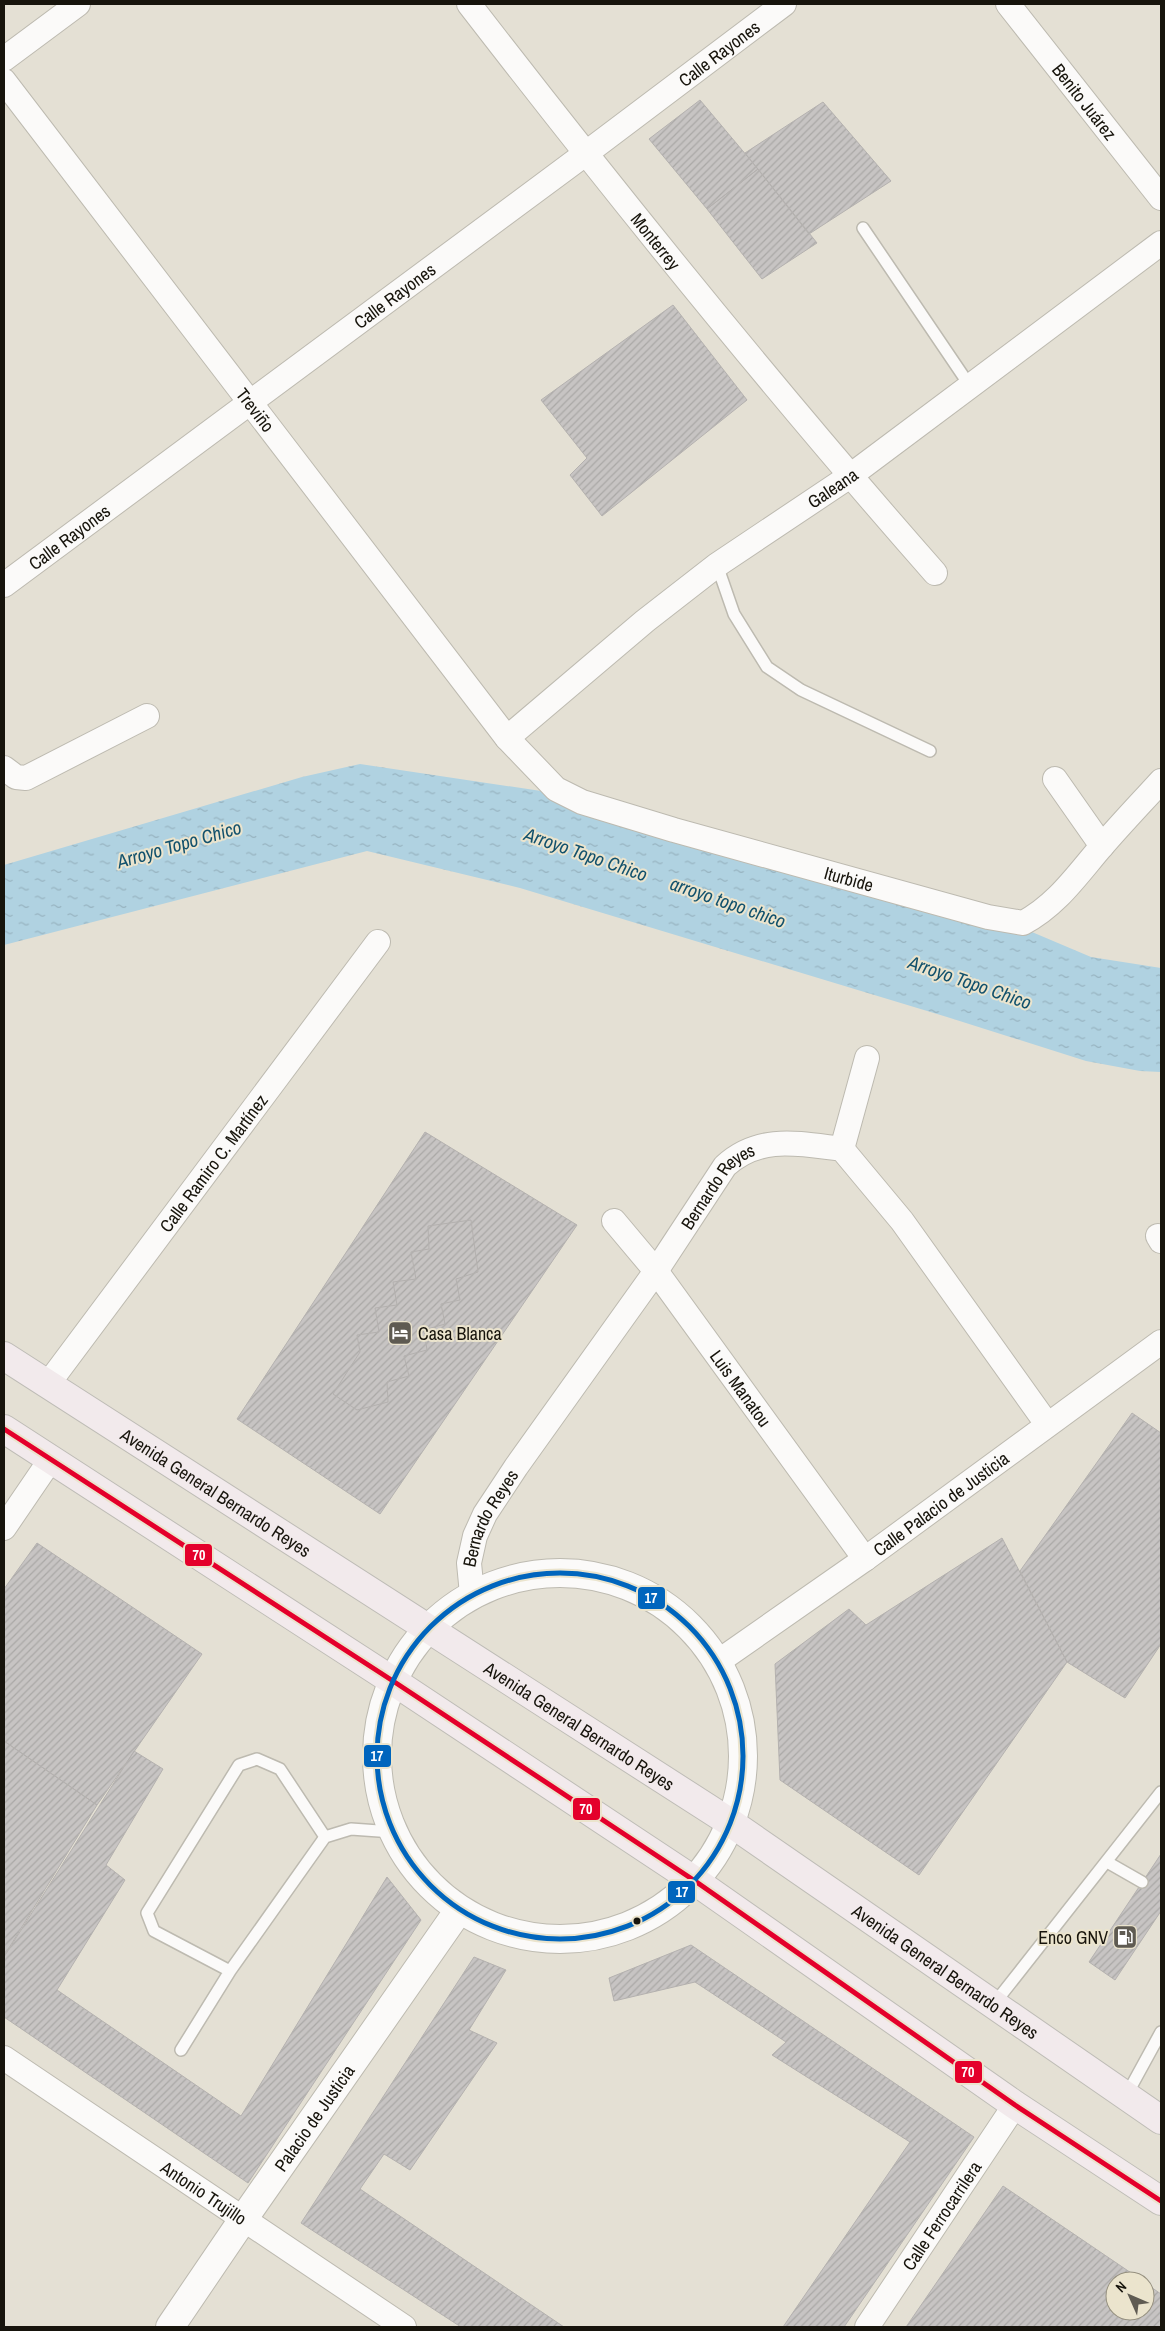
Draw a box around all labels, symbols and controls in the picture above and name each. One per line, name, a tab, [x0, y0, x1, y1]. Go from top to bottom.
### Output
street label: Calle Rayones	[673, 14, 765, 92]
street label: Benito Juárez	[1047, 58, 1123, 145]
street label: Monterrey	[625, 207, 687, 275]
street label: Calle Rayones	[348, 257, 440, 334]
street label: Treviño	[231, 382, 281, 437]
street label: Galeana	[802, 462, 863, 514]
street label: Calle Rayones	[23, 498, 115, 575]
water label: Arroyo Topo Chico	[113, 814, 245, 874]
water label: Arroyo Topo Chico	[520, 820, 651, 887]
street label: Iturbide	[822, 860, 876, 897]
water label: arroyo topo chico	[667, 870, 789, 934]
water label: Arroyo Topo Chico	[904, 948, 1035, 1015]
street label: Calle Ramiro C. Martínez	[153, 1089, 273, 1237]
street label: Bernardo Reyes	[674, 1137, 758, 1234]
hotel icon: Casa Blanca	[387, 1320, 413, 1346]
place label: Casa Blanca	[418, 1321, 502, 1346]
street label: Luis Manatou	[705, 1345, 777, 1432]
street label: Avenida General Bernardo Reyes	[115, 1421, 316, 1563]
street label: Calle Palacio de Justicia	[868, 1445, 1014, 1562]
street label: Bernardo Reyes	[456, 1464, 524, 1569]
line badge: 70	[184, 1543, 213, 1567]
text: 70	[193, 1546, 205, 1564]
line badge: 17	[637, 1586, 666, 1610]
text: 17	[645, 1589, 658, 1607]
street label: Avenida General Bernardo Reyes	[479, 1655, 679, 1796]
line badge: 17	[363, 1744, 392, 1768]
text: 17	[371, 1747, 384, 1765]
line badge: 70	[572, 1797, 601, 1821]
text: 70	[580, 1800, 592, 1818]
line badge: 17	[667, 1880, 696, 1904]
text: 17	[676, 1883, 689, 1901]
street label: Avenida General Bernardo Reyes	[847, 1897, 1044, 2045]
unlabelled marker	[632, 1916, 642, 1926]
fuel station icon: Enco GNV	[1112, 1924, 1138, 1950]
place label: Enco GNV	[1038, 1925, 1108, 1950]
street label: Palacio de Justicia	[268, 2059, 360, 2176]
line badge: 70	[954, 2060, 983, 2084]
text: 70	[962, 2063, 974, 2081]
street label: Antonio Trujillo	[155, 2154, 252, 2230]
street label: Calle Ferrocarrilera	[896, 2156, 987, 2275]
north arrow	[1105, 2271, 1155, 2321]
text: N	[1112, 2278, 1130, 2296]

